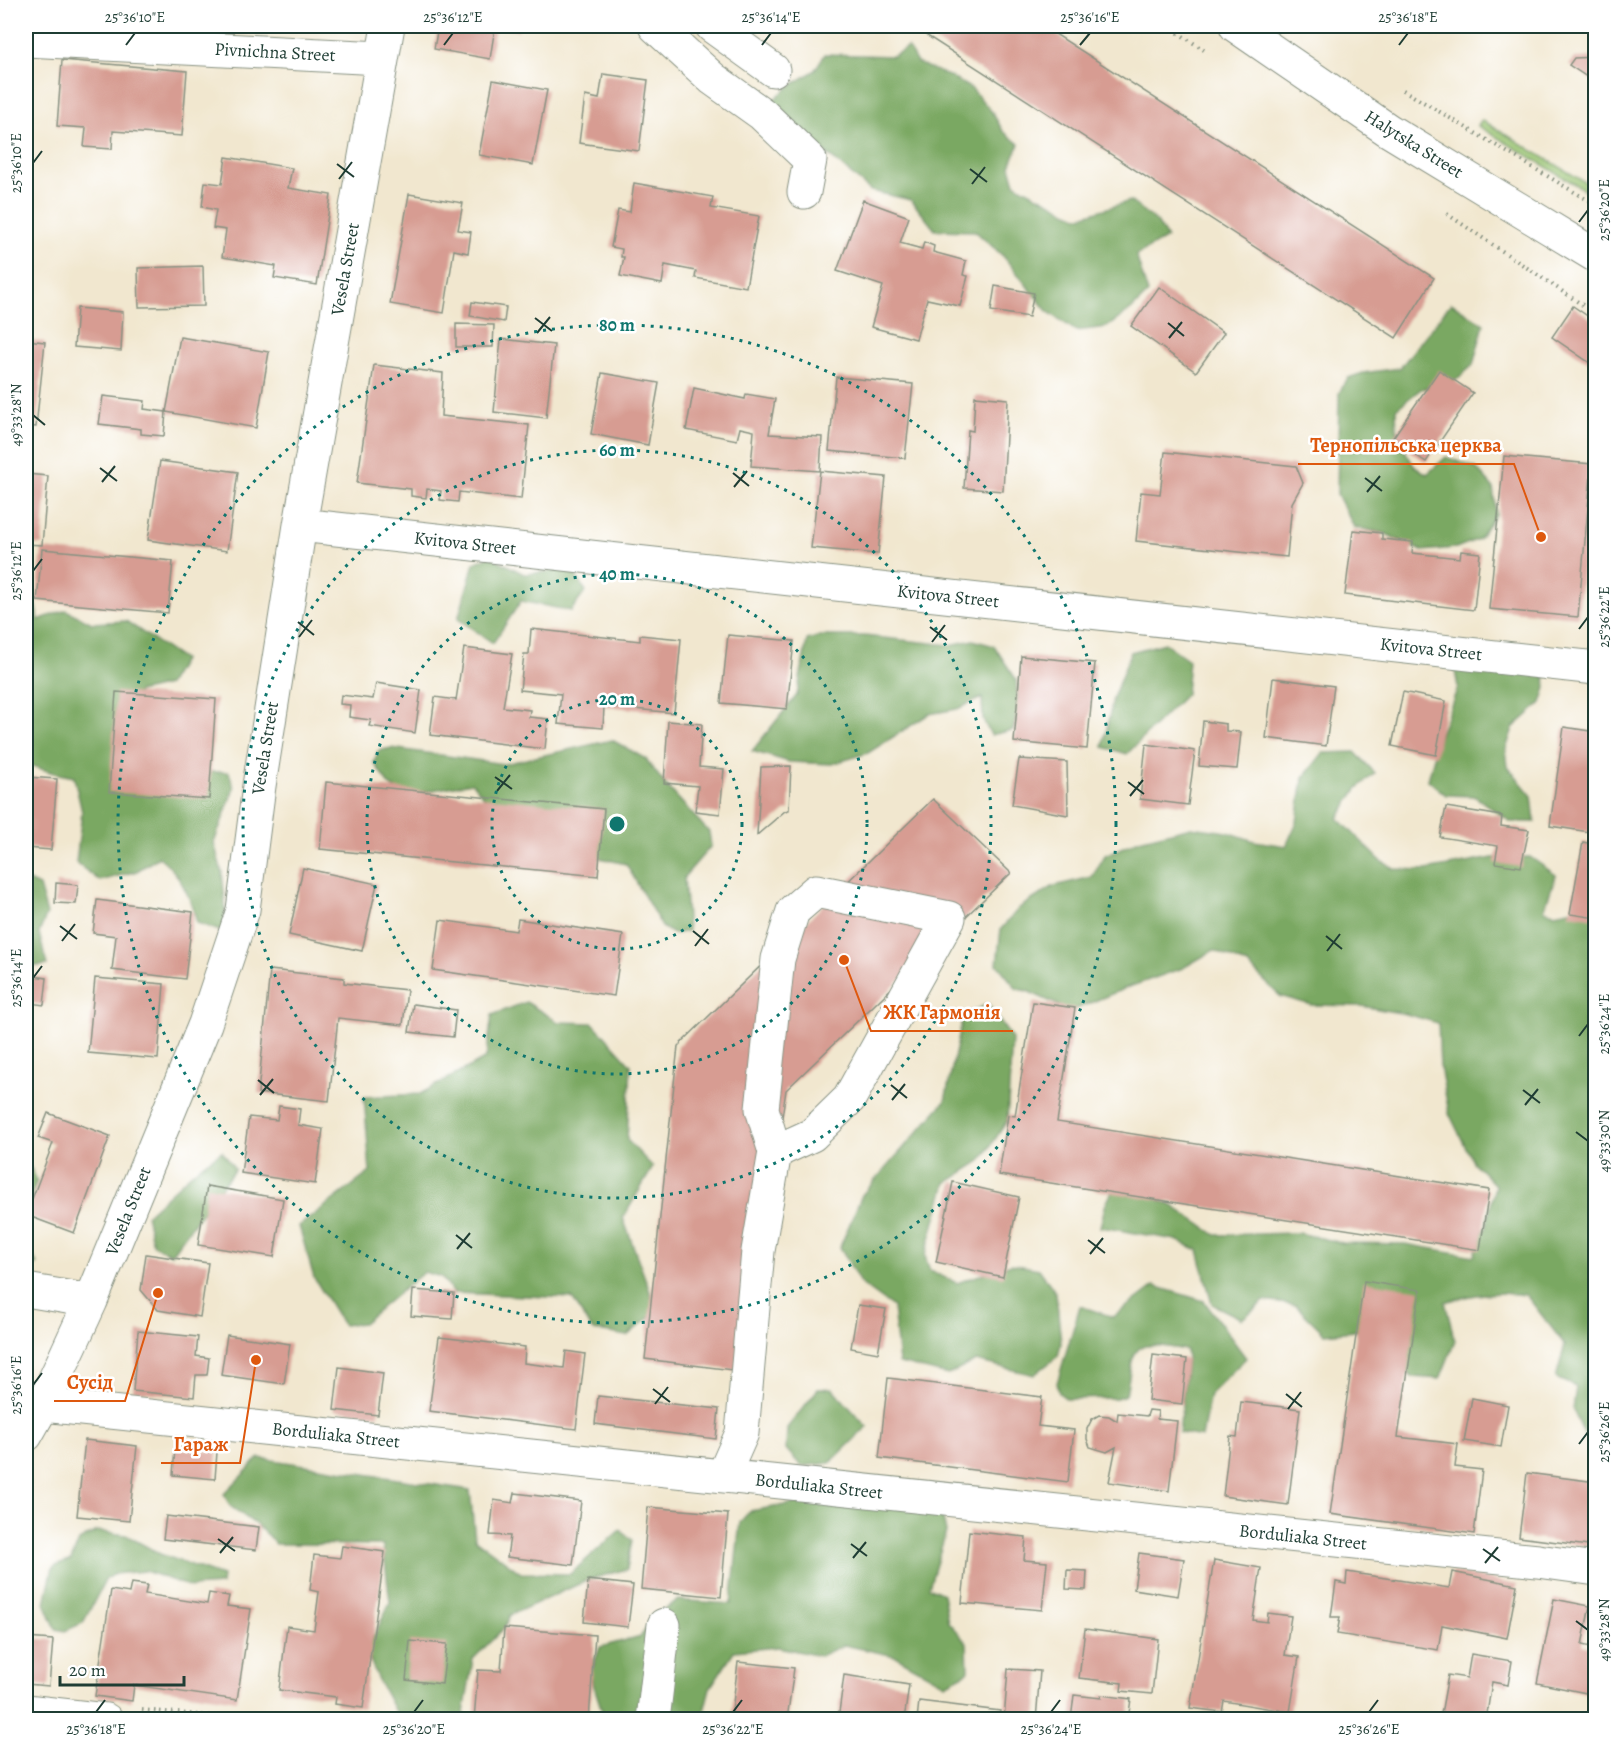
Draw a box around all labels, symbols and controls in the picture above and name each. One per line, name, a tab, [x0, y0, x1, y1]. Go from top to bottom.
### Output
text: 25°36'10"E	[105, 7, 165, 27]
text: 25°36'12"E	[423, 7, 483, 27]
text: 25°36'14"E	[741, 7, 801, 27]
text: 25°36'16"E	[1060, 7, 1120, 27]
text: 25°36'18"E	[1378, 7, 1438, 27]
street label: Pivnichna Street	[214, 37, 336, 67]
street label: Halytska Street	[1360, 104, 1468, 184]
text: 25°36'10"E	[6, 133, 26, 193]
text: 25°36'20"E	[1594, 179, 1614, 241]
street label: Vesela Street	[325, 221, 365, 318]
text: 80 m	[599, 313, 635, 337]
text: 49°33'28"N	[6, 383, 26, 446]
callout: Тернопільська церква	[1298, 426, 1514, 464]
text: Тернопільська церква	[1310, 432, 1502, 459]
text: 60 m	[599, 438, 635, 462]
street label: Kvitova Street	[413, 526, 517, 560]
text: 25°36'12"E	[6, 541, 26, 601]
text: 40 m	[599, 562, 635, 586]
street label: Kvitova Street	[896, 579, 1000, 613]
text: 25°36'22"E	[1594, 586, 1614, 648]
street label: Kvitova Street	[1379, 632, 1483, 666]
text: 20 m	[599, 687, 635, 711]
street label: Vesela Street	[246, 700, 284, 797]
centre of rings	[607, 814, 627, 834]
text: 25°36'14"E	[6, 948, 26, 1008]
callout: ЖК Гармонія	[871, 993, 1013, 1031]
text: 25°36'24"E	[1594, 993, 1614, 1055]
text: ЖК Гармонія	[883, 999, 1001, 1026]
text: 49°33'30"N	[1594, 1109, 1614, 1172]
street label: Vesela Street	[99, 1163, 157, 1260]
text: 25°36'16"E	[6, 1355, 26, 1415]
callout: Сусід	[54, 1363, 125, 1401]
text: Сусід	[67, 1369, 113, 1396]
text: 25°36'26"E	[1594, 1401, 1614, 1463]
street label: Borduliaka Street	[271, 1416, 401, 1454]
callout: Гараж	[161, 1425, 240, 1463]
text: Гараж	[173, 1431, 229, 1458]
street label: Borduliaka Street	[754, 1467, 884, 1505]
street label: Borduliaka Street	[1238, 1518, 1368, 1556]
text: 49°33'28"N	[1594, 1598, 1614, 1661]
scale bar	[60, 1649, 184, 1687]
text: 20 m	[69, 1658, 106, 1682]
text: 25°36'18"E	[66, 1719, 126, 1739]
text: 25°36'20"E	[383, 1719, 445, 1739]
text: 25°36'22"E	[702, 1719, 764, 1739]
text: 25°36'24"E	[1020, 1719, 1082, 1739]
text: 25°36'26"E	[1338, 1719, 1400, 1739]

